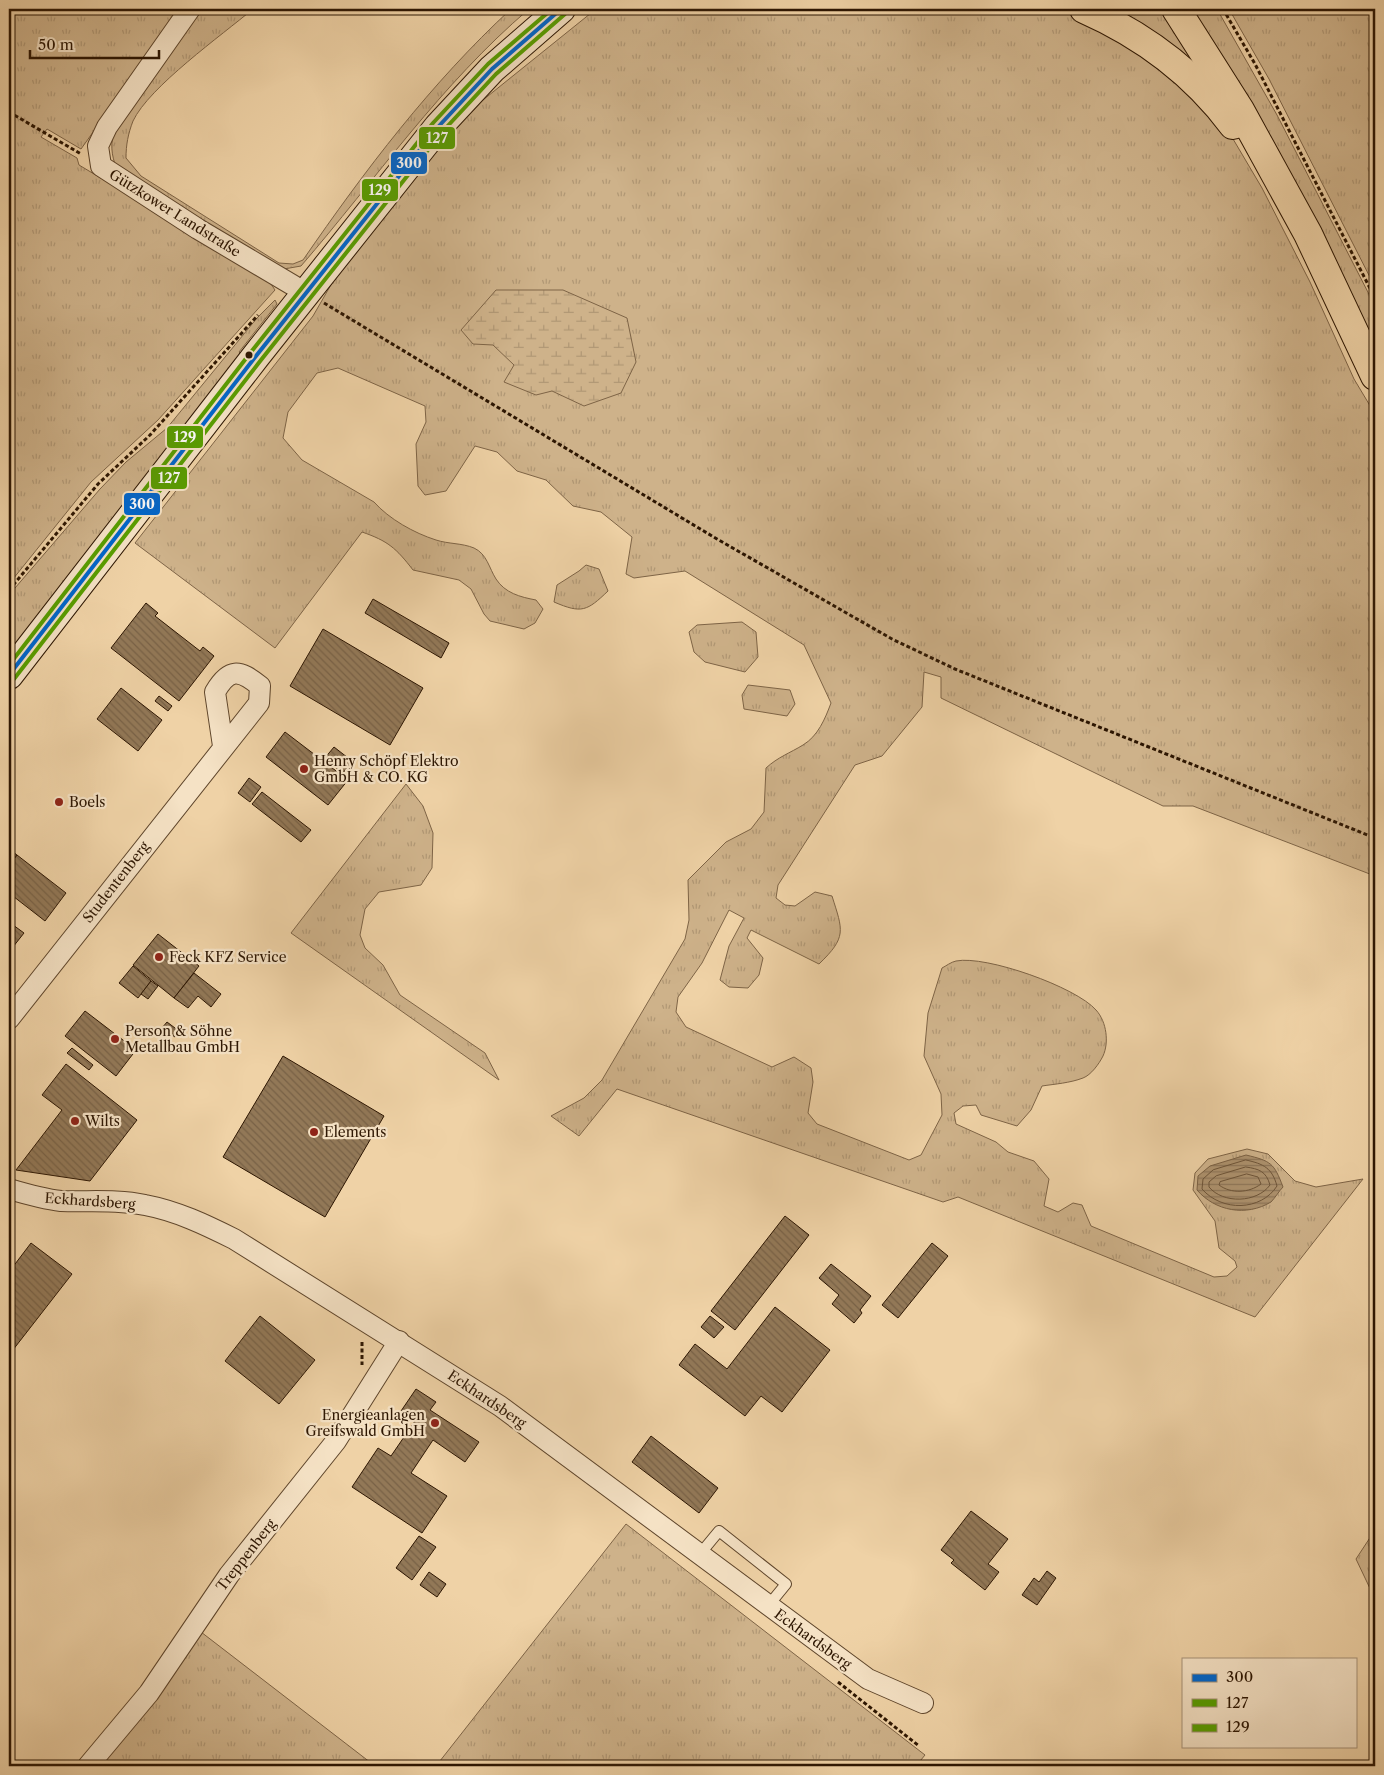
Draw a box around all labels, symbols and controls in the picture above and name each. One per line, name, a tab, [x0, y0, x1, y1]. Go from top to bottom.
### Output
scale bar	[30, 28, 159, 60]
text: 50 m	[38, 35, 74, 54]
line badge: 127	[418, 126, 456, 150]
text: 127	[426, 129, 449, 147]
line badge: 300	[390, 151, 428, 175]
text: 300	[396, 154, 422, 172]
street label: Gützkower Landstraße	[106, 165, 244, 261]
line badge: 129	[361, 178, 399, 202]
text: 129	[369, 181, 391, 199]
unlabelled marker	[244, 350, 254, 360]
line badge: 129	[166, 425, 204, 449]
text: 129	[174, 428, 196, 446]
line badge: 127	[150, 466, 188, 490]
text: 127	[158, 469, 181, 487]
line badge: 300	[123, 492, 161, 516]
text: 300	[129, 495, 155, 513]
place label: Henry Schöpf Elektro GmbH & CO. KG	[314, 752, 459, 786]
marker: Henry Schöpf Elektro GmbH & CO. KG	[298, 763, 310, 775]
place label: Boels	[69, 793, 105, 811]
marker: Boels	[53, 796, 65, 808]
street label: Studentenberg	[79, 837, 154, 926]
place label: Feck KFZ Service	[169, 948, 287, 966]
marker: Feck KFZ Service	[153, 951, 165, 963]
place label: Person & Söhne Metallbau GmbH	[125, 1022, 240, 1056]
marker: Person & Söhne Metallbau GmbH	[109, 1033, 121, 1045]
place label: Wilts	[84, 1112, 120, 1130]
marker: Wilts	[69, 1115, 81, 1127]
place label: Elements	[324, 1123, 386, 1141]
marker: Elements	[308, 1126, 320, 1138]
street label: Eckhardsberg	[44, 1189, 137, 1213]
street label: Eckhardsberg	[444, 1366, 530, 1432]
place label: Energieanlagen Greifswald GmbH	[305, 1406, 425, 1440]
marker: Energieanlagen Greifswald GmbH	[429, 1417, 441, 1429]
street label: Treppenberg	[212, 1515, 280, 1595]
street label: Eckhardsberg	[771, 1605, 856, 1673]
legend	[1182, 1658, 1356, 1748]
text: 300	[1226, 1667, 1253, 1686]
text: 127	[1226, 1693, 1249, 1712]
text: 129	[1226, 1717, 1250, 1736]

